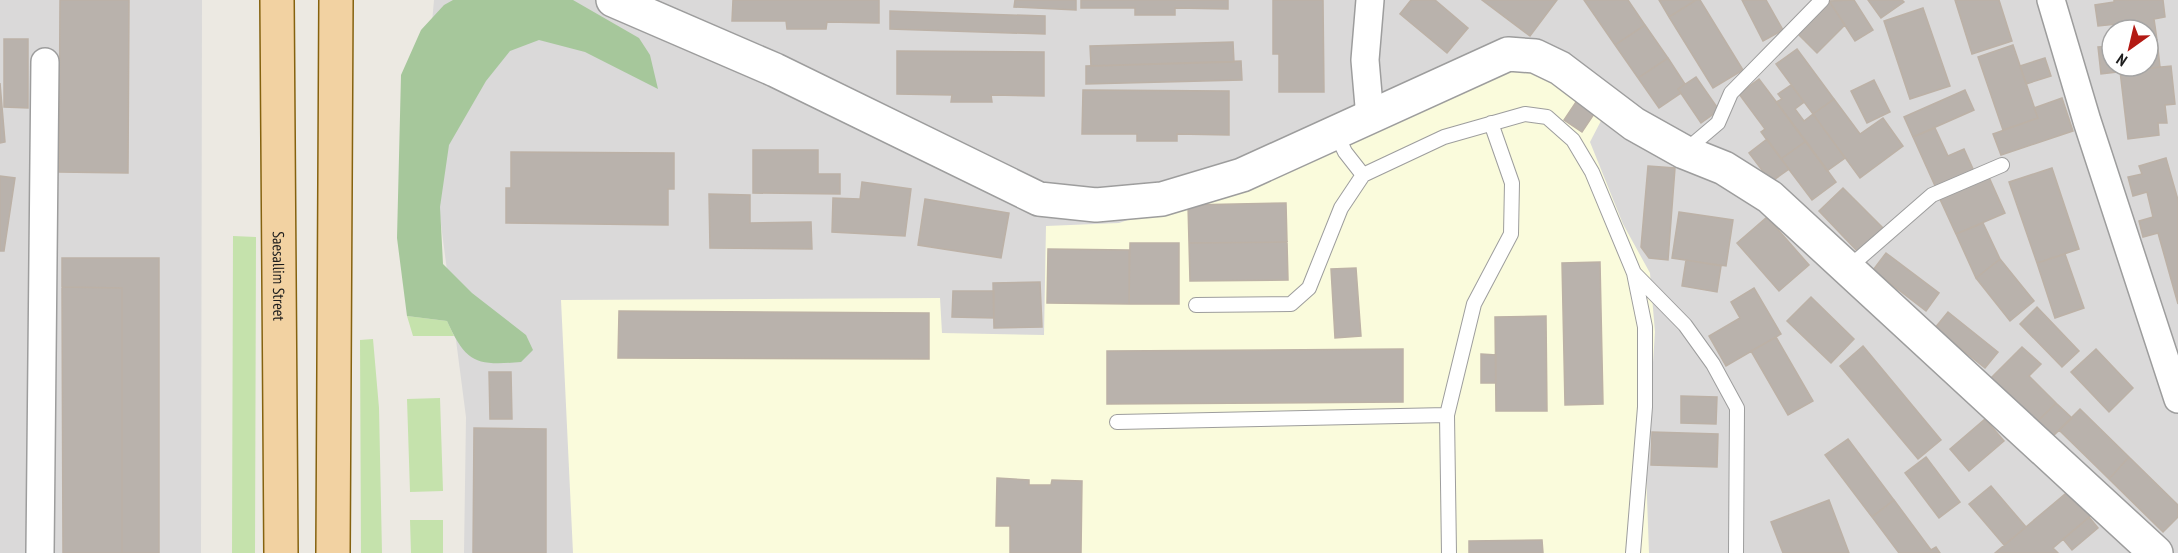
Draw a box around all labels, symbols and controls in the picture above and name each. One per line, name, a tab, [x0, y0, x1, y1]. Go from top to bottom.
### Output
north arrow	[2100, 18, 2160, 78]
text: N	[2112, 50, 2131, 71]
street label: Saesallim Street	[269, 231, 289, 321]

